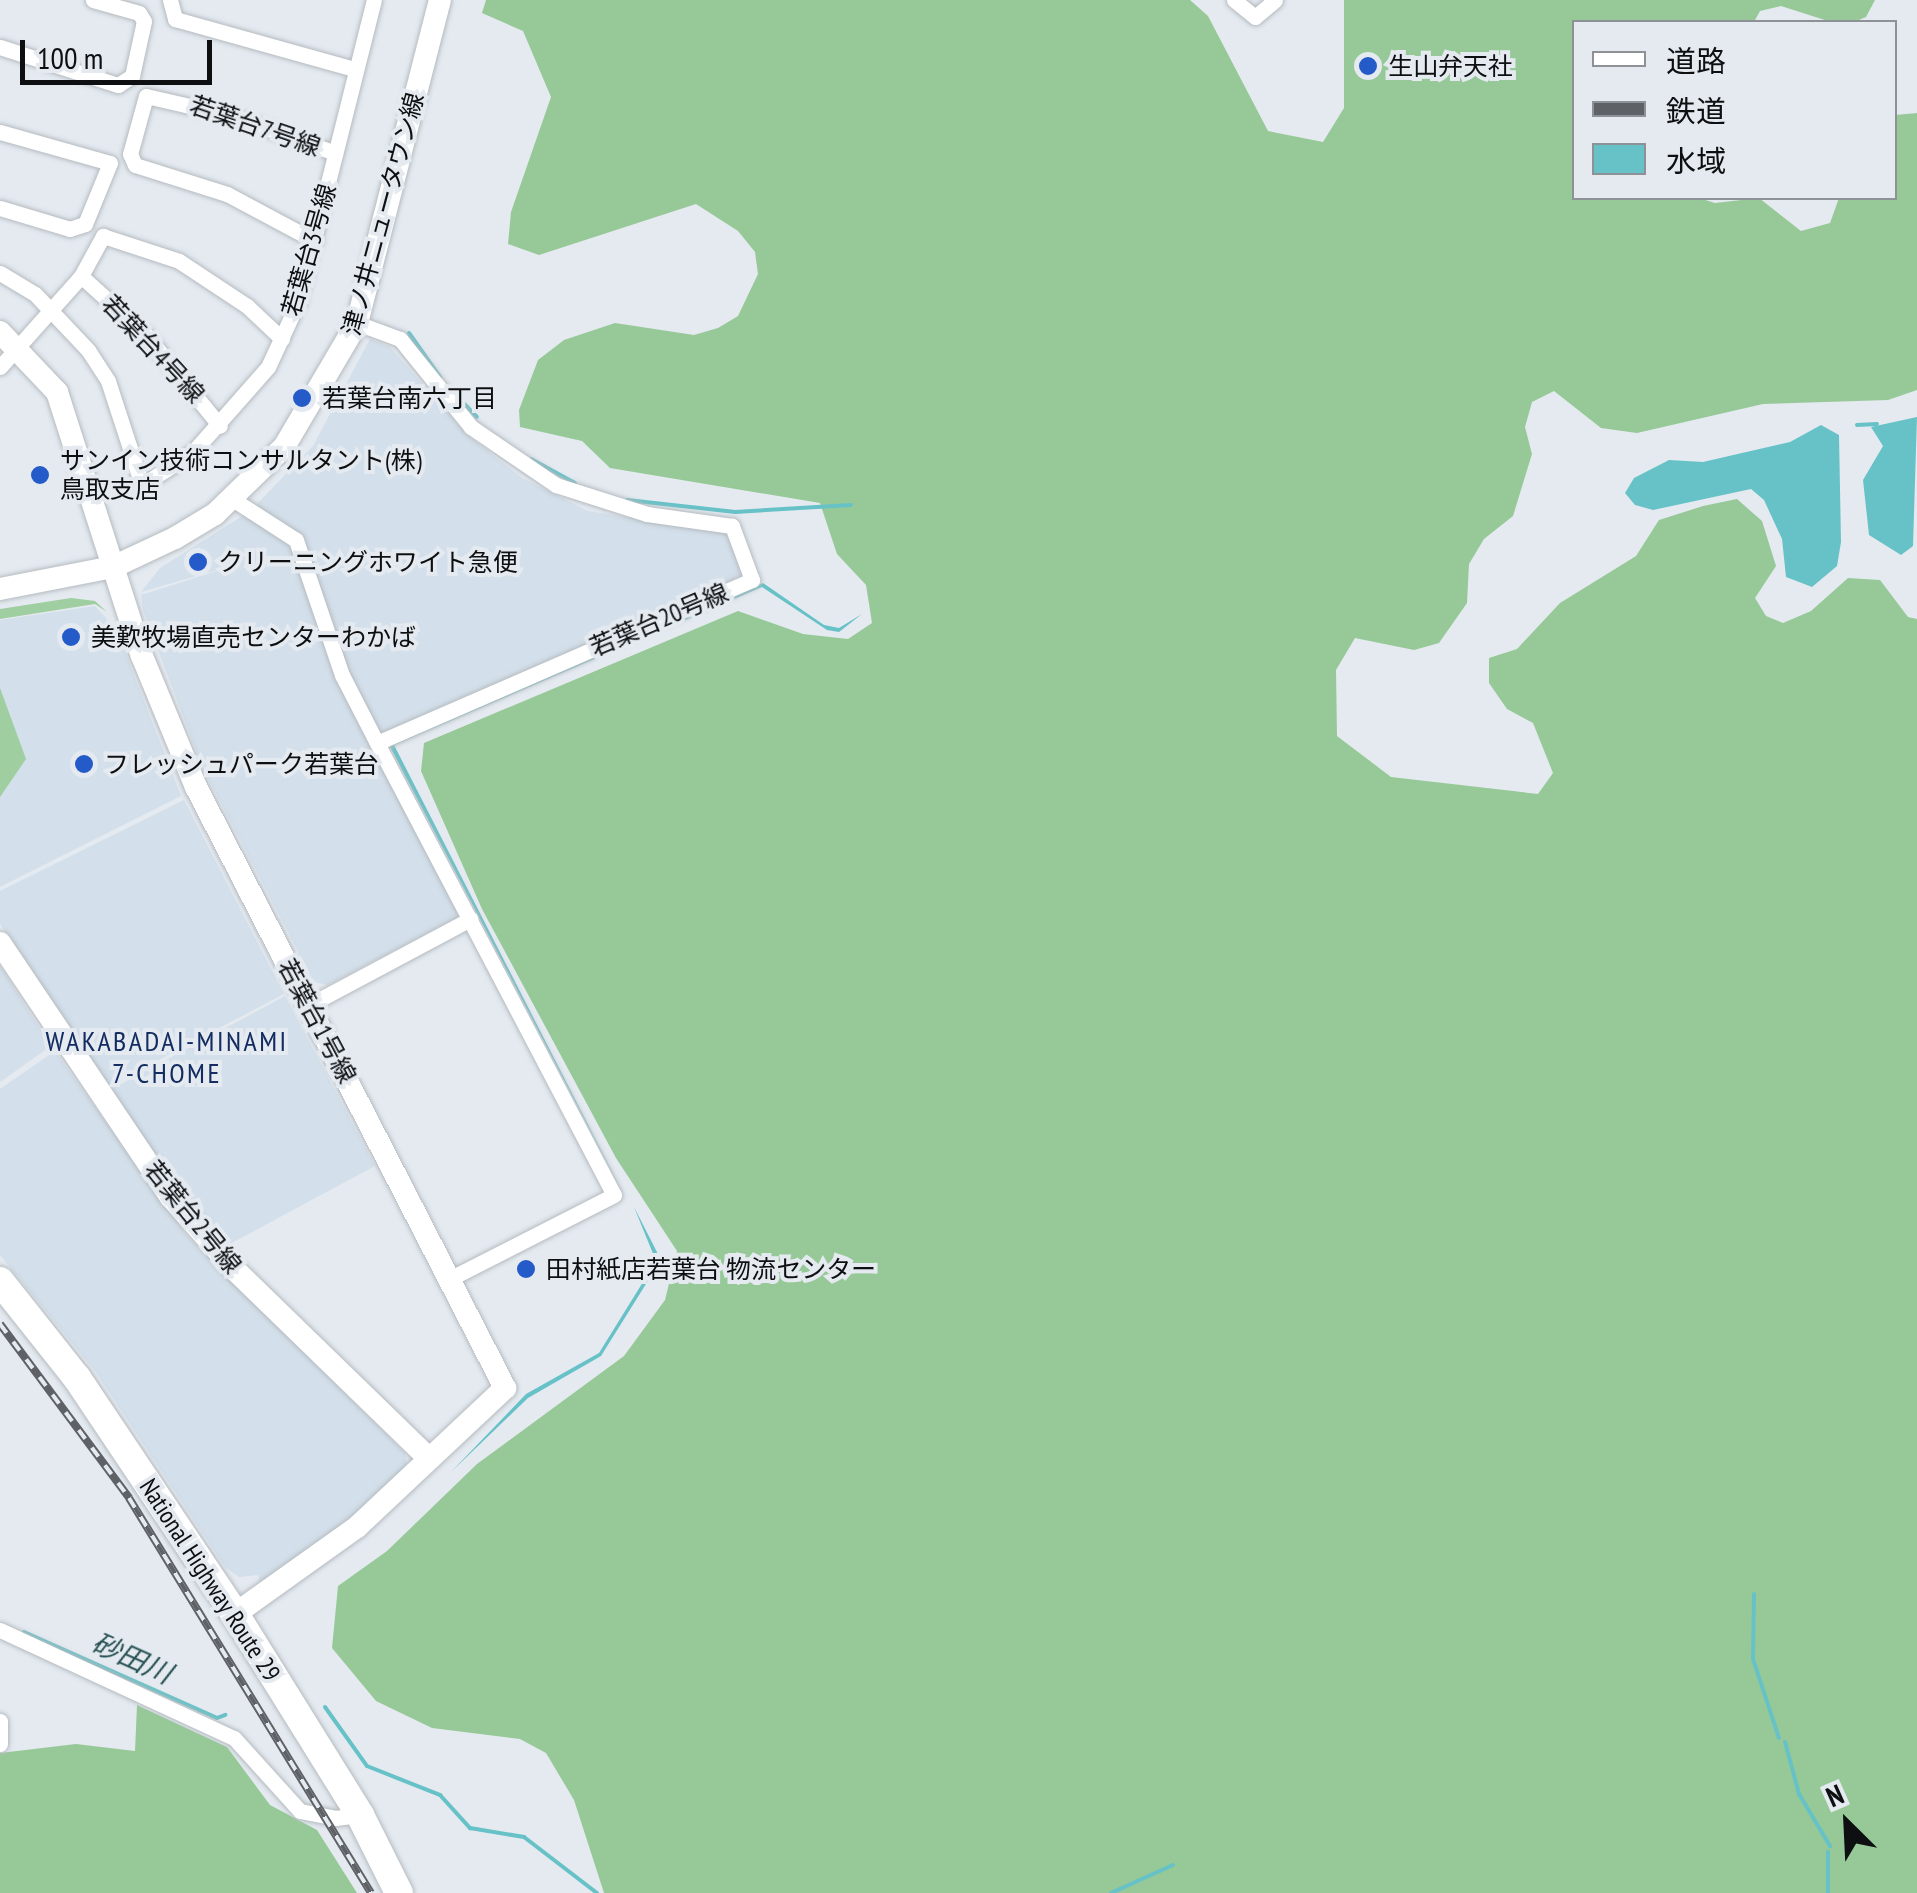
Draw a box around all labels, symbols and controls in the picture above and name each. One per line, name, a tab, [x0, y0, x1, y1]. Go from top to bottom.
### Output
scale bar	[25, 20, 218, 82]
legend	[1572, 20, 1897, 200]
text: 100 m	[37, 38, 103, 77]
text: 道路	[1666, 41, 1726, 80]
place label: 生山弁天社	[1388, 51, 1513, 81]
marker: 生山弁天社	[1357, 55, 1379, 77]
street label: 津ノ井ニュータウン線	[336, 89, 430, 339]
street label: 若葉台7号線	[186, 90, 324, 162]
text: 鉄道	[1666, 91, 1726, 130]
text: 水域	[1666, 141, 1726, 180]
street label: 若葉台3号線	[276, 180, 342, 320]
street label: 若葉台4号線	[96, 289, 210, 409]
place label: 若葉台南六丁目	[322, 383, 497, 413]
marker: 若葉台南六丁目	[291, 387, 313, 409]
place label: サンイン技術コンサルタント(株) 鳥取支店	[60, 446, 422, 505]
marker: サンイン技術コンサルタント(株) 鳥取支店	[29, 464, 51, 486]
place label: クリーニングホワイト急便	[218, 547, 518, 577]
marker: クリーニングホワイト急便	[187, 551, 209, 573]
street label: 若葉台20号線	[585, 577, 733, 663]
place label: 美歎牧場直売センターわかば	[91, 622, 416, 652]
marker: 美歎牧場直売センターわかば	[60, 626, 82, 648]
place label: フレッシュパーク若葉台	[104, 749, 379, 779]
marker: フレッシュパーク若葉台	[73, 753, 95, 775]
street label: 若葉台1号線	[272, 954, 362, 1088]
district label: WAKABADAI-MINAMI 7-CHOME	[45, 1024, 289, 1090]
street label: 若葉台2号線	[138, 1155, 248, 1279]
place label: 田村紙店若葉台 物流センター	[546, 1254, 876, 1284]
marker: 田村紙店若葉台 物流センター	[515, 1258, 537, 1280]
street label: National Highway Route 29	[133, 1473, 287, 1687]
water label: 砂田川	[87, 1626, 177, 1690]
north arrow	[1797, 1773, 1897, 1873]
text: N	[1820, 1775, 1849, 1815]

